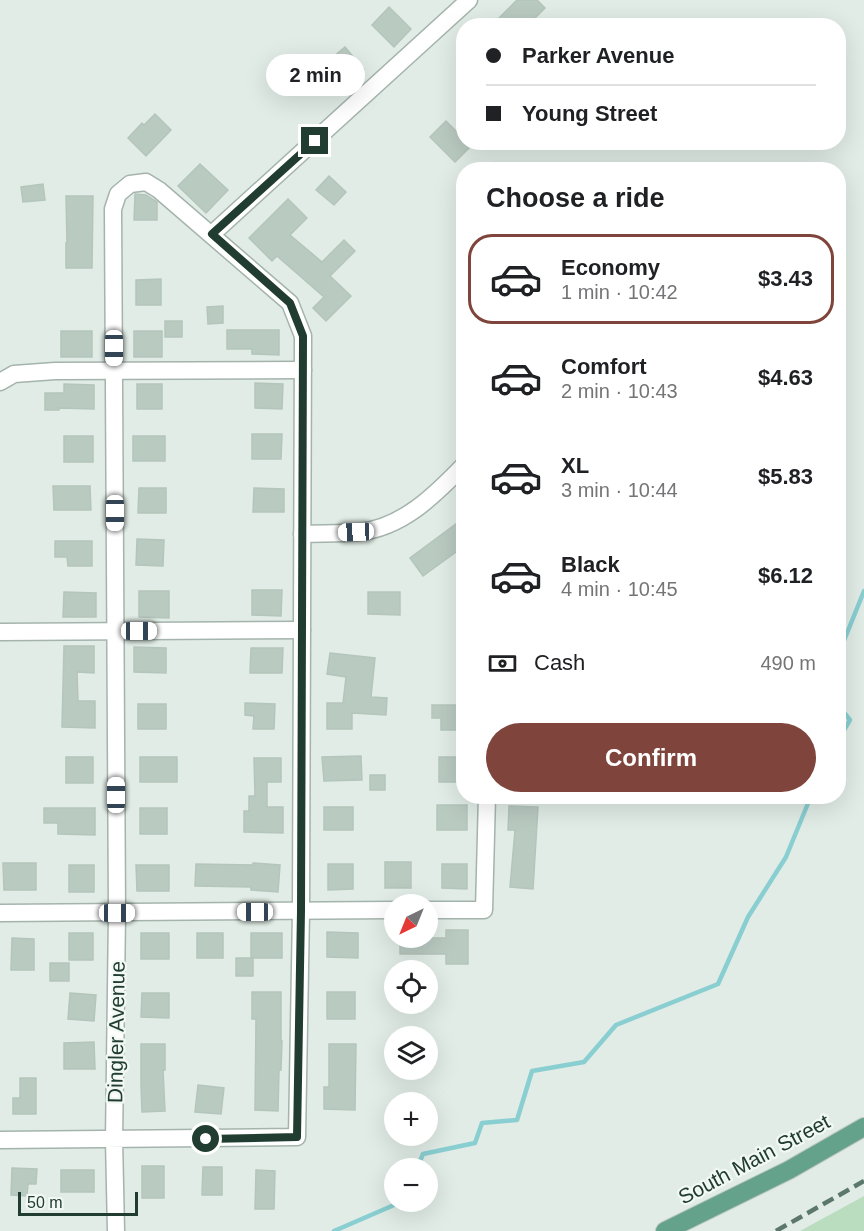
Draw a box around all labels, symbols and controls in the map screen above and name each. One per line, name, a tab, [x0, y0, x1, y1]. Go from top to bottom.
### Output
text: Parker Avenue	[522, 43, 674, 68]
callout: 2 min	[266, 54, 364, 96]
text: 2 min	[289, 64, 342, 86]
text: Young Street	[522, 101, 657, 126]
route end	[301, 127, 328, 154]
text: Choose a ride	[486, 183, 665, 213]
icon: car	[489, 252, 543, 306]
text: Economy	[561, 255, 660, 280]
text: $3.43	[758, 266, 813, 291]
text: 1 min · 10:42	[561, 281, 678, 303]
car	[105, 330, 123, 366]
icon: car	[489, 351, 543, 405]
text: Comfort	[561, 354, 647, 379]
text: $4.63	[758, 365, 813, 390]
text: 2 min · 10:43	[561, 380, 678, 402]
icon: car	[489, 450, 543, 504]
text: XL	[561, 453, 589, 478]
text: $5.83	[758, 464, 813, 489]
text: 3 min · 10:44	[561, 479, 678, 501]
car	[106, 495, 124, 531]
car	[338, 522, 374, 542]
icon: car	[489, 549, 543, 603]
text: Black	[561, 552, 620, 577]
text: $6.12	[758, 563, 813, 588]
text: 4 min · 10:45	[561, 578, 678, 600]
car	[121, 622, 157, 640]
icon: cash	[486, 647, 519, 680]
text: Cash	[534, 650, 585, 675]
text: 490 m	[760, 652, 816, 674]
button: Confirm	[486, 723, 816, 792]
car	[107, 777, 125, 813]
north arrow	[384, 894, 438, 948]
map controls	[384, 894, 438, 1212]
car	[237, 903, 273, 921]
car	[99, 904, 135, 922]
button: locate	[384, 960, 438, 1014]
street label: Dingler Avenue	[103, 961, 129, 1103]
button: layers	[384, 1026, 438, 1080]
button: +	[384, 1092, 438, 1146]
street label: South Main Street	[674, 1109, 834, 1209]
route start	[192, 1125, 219, 1152]
button: −	[384, 1158, 438, 1212]
scale bar	[18, 1189, 138, 1216]
text: 50 m	[27, 1194, 63, 1211]

